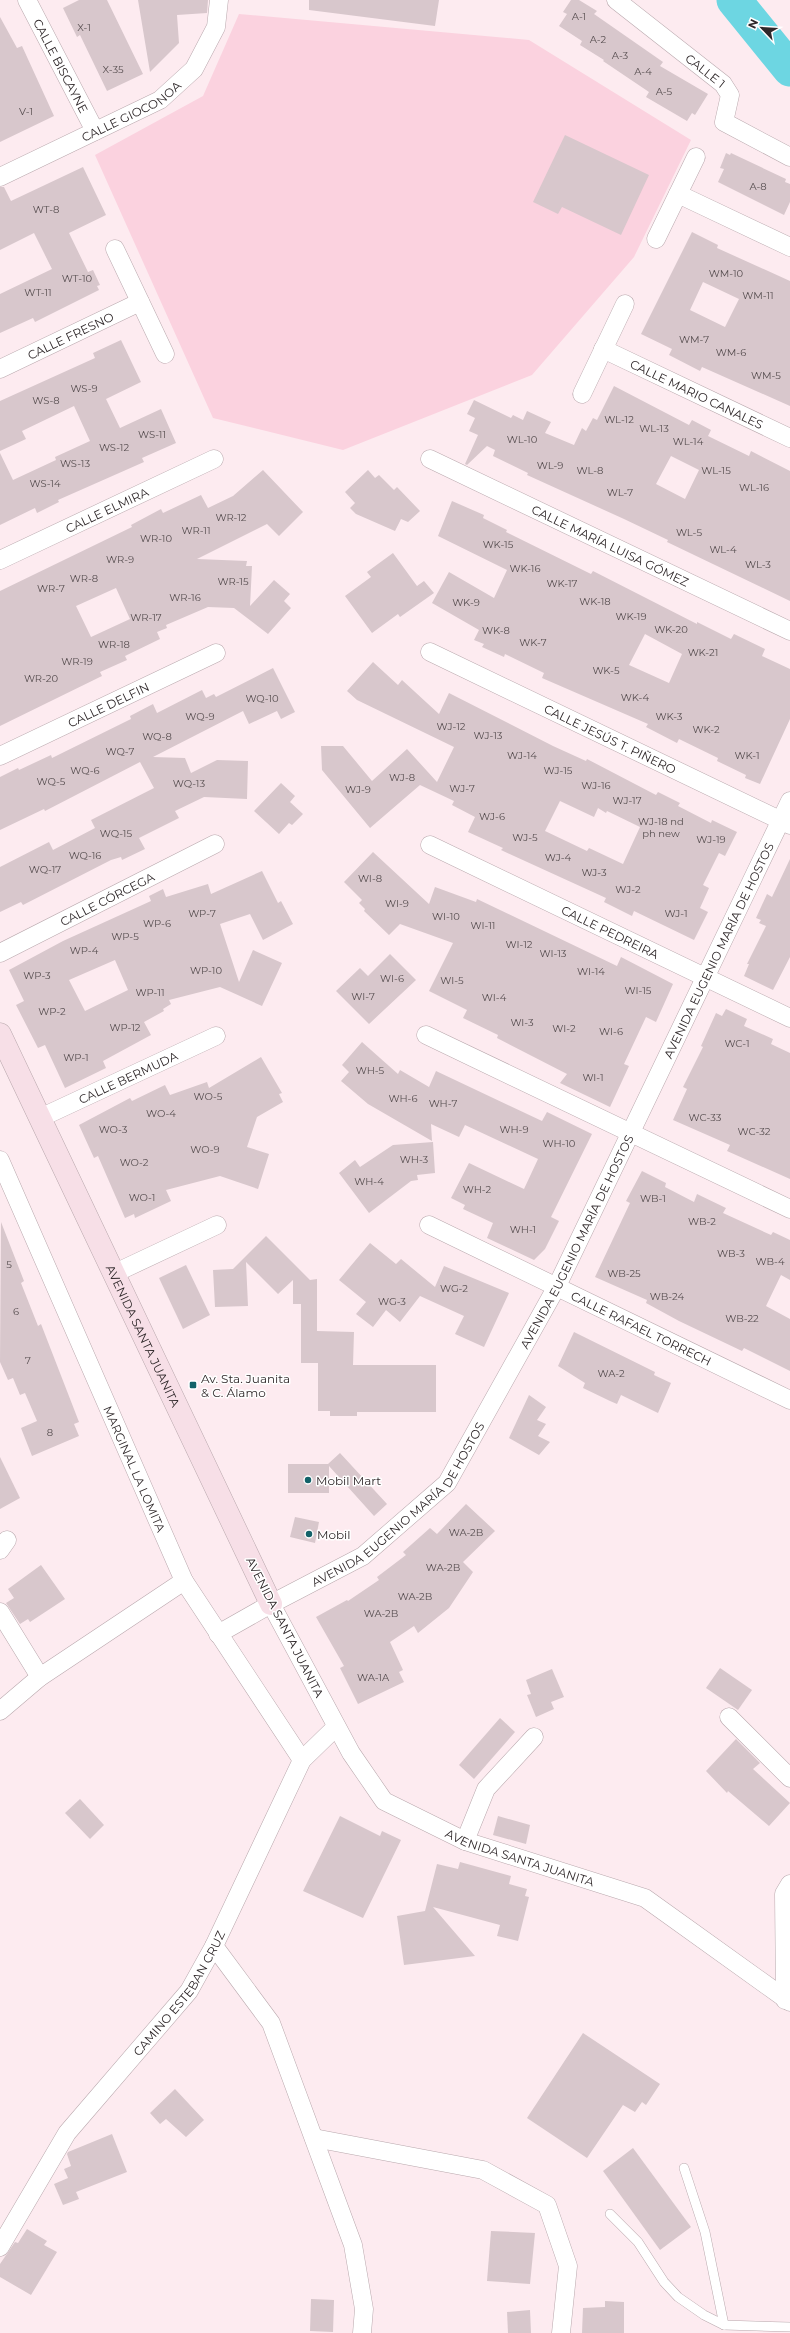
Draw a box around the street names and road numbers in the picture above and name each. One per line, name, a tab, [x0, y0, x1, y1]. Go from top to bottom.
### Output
street label: CALLE BISCAYNE	[30, 16, 92, 115]
street label: CALLE 1	[683, 50, 729, 91]
street label: CALLE GIOCONOA	[79, 77, 184, 144]
street label: CALLE FRESNO	[25, 308, 116, 362]
street label: CALLE MARIO CANALES	[628, 356, 766, 432]
street label: CALLE ELMIRA	[63, 484, 151, 536]
street label: CALLE MARÍA LUISA GÓMEZ	[529, 501, 692, 589]
street label: CALLE DELFIN	[65, 679, 151, 730]
street label: CALLE JESÚS T. PIÑERO	[542, 701, 679, 777]
street label: AVENIDA EUGENIO MARÍA DE HOSTOS	[660, 840, 776, 1061]
street label: CALLE CÓRCEGA	[57, 868, 157, 929]
street label: CALLE PEDREIRA	[559, 902, 662, 962]
street label: CALLE BERMUDA	[76, 1047, 180, 1107]
street label: AVENIDA EUGENIO MARÍA DE HOSTOS	[516, 1132, 636, 1351]
street label: AVENIDA SANTA JUANITA	[103, 1262, 184, 1410]
street label: CALLE RAFAEL TORRECH	[569, 1288, 714, 1368]
street label: MARGINAL LA LOMITA	[101, 1403, 169, 1535]
street label: AVENIDA EUGENIO MARÍA DE HOSTOS	[309, 1419, 487, 1589]
street label: AVENIDA SANTA JUANITA	[243, 1554, 327, 1700]
street label: AVENIDA SANTA JUANITA	[443, 1825, 597, 1889]
street label: CAMINO ESTEBAN CRUZ	[129, 1928, 228, 2059]

